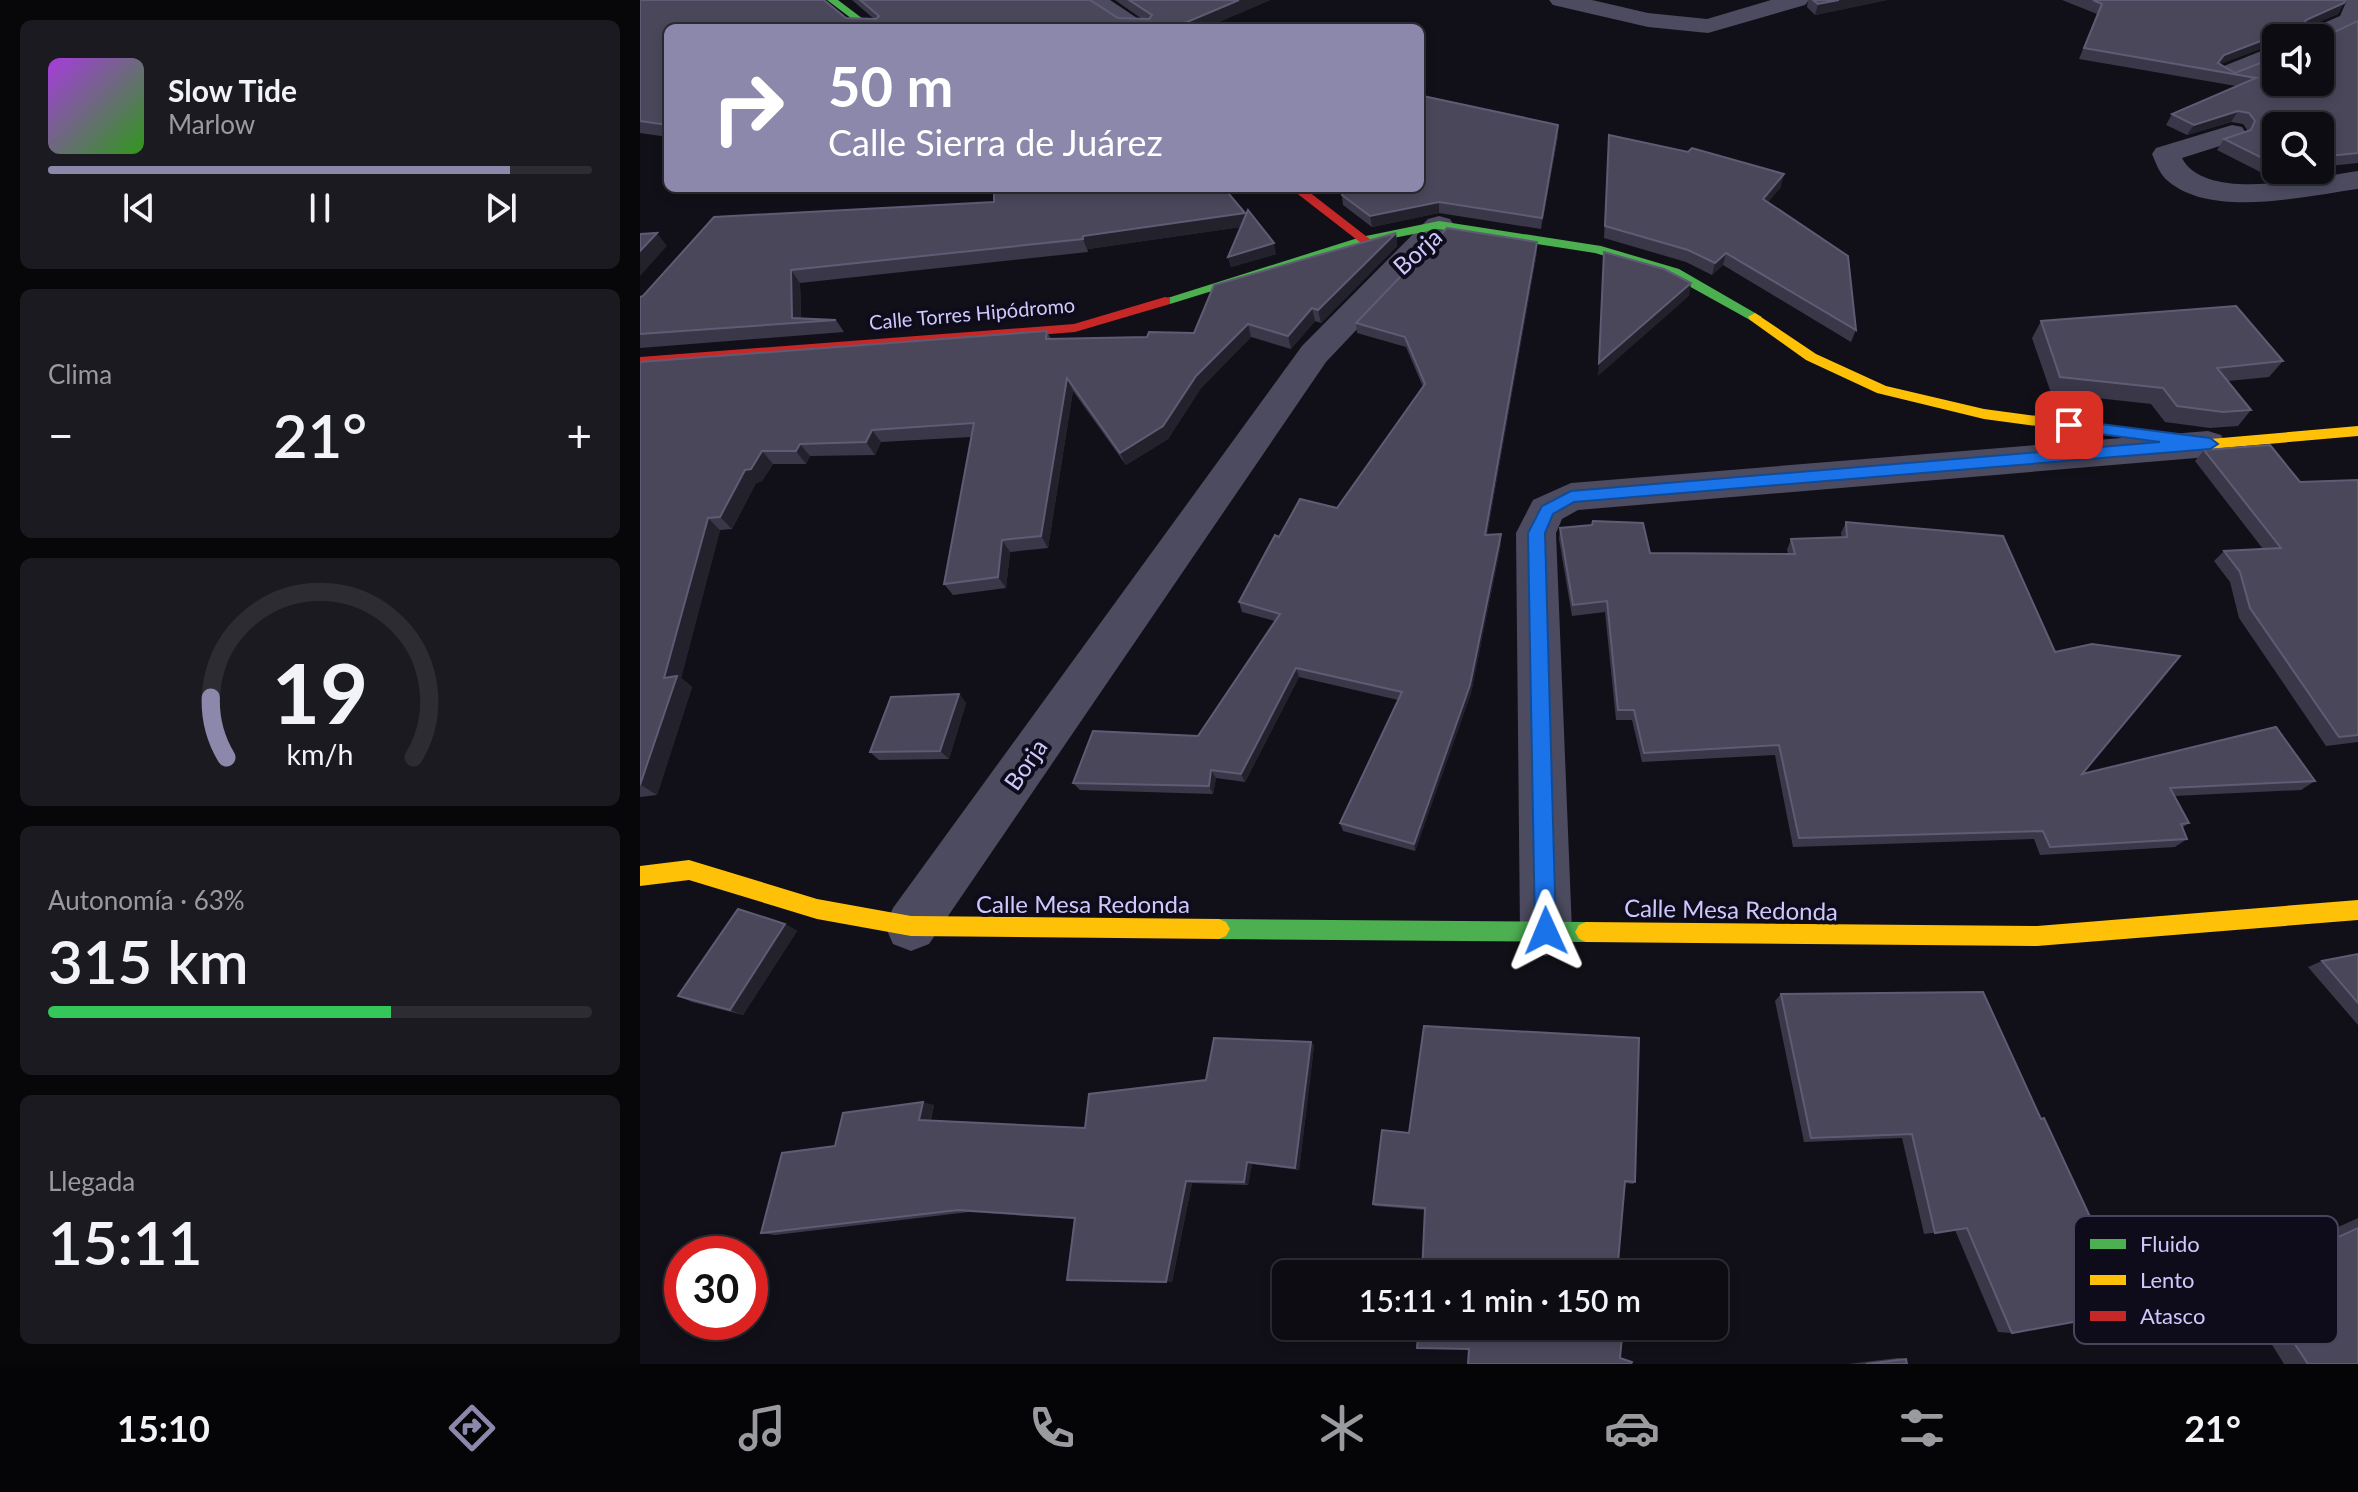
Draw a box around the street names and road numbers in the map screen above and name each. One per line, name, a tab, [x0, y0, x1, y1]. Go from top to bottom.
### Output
street label: Borja	[1387, 222, 1447, 280]
street label: Calle Torres Hipódromo	[868, 292, 1076, 334]
street label: Borja	[997, 733, 1053, 795]
street label: Calle Mesa Redonda	[976, 889, 1190, 918]
street label: Calle Mesa Redonda	[1624, 893, 1838, 925]

